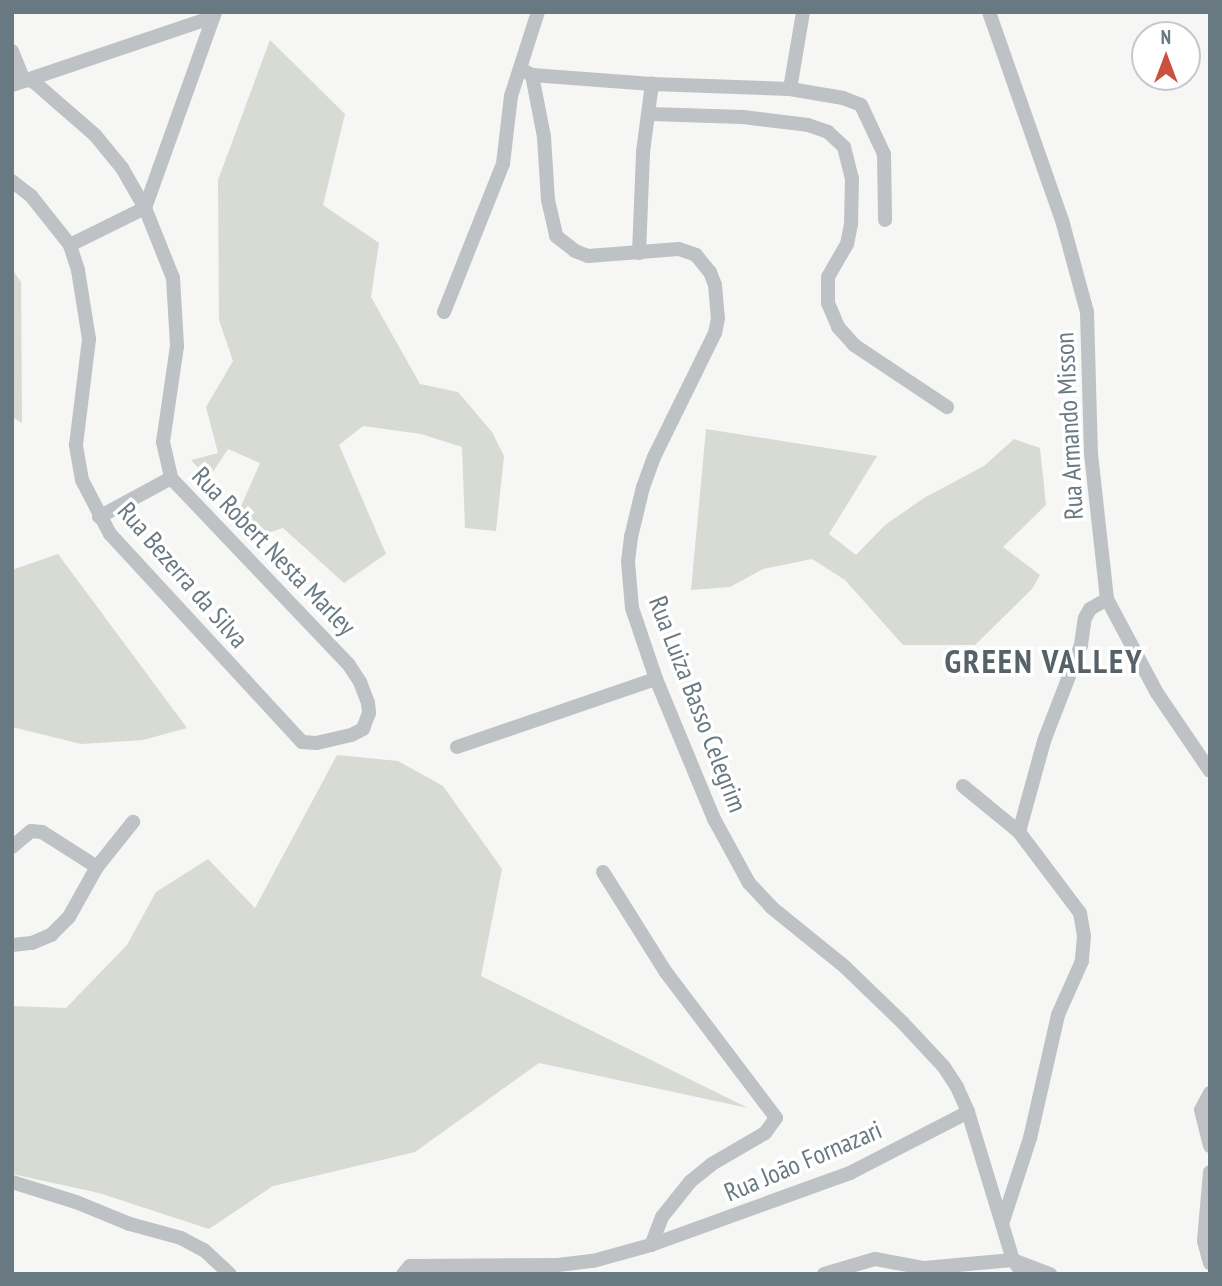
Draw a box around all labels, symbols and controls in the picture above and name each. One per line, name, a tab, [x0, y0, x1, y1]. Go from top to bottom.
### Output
north arrow	[1131, 21, 1201, 91]
text: N	[1161, 25, 1171, 49]
street label: Rua Armando Misson	[1048, 331, 1090, 521]
street label: Rua Robert Nesta Marley	[186, 460, 362, 642]
street label: Rua Bezerra da Silva	[111, 496, 255, 654]
street label: Rua Luiza Basso Celegrim	[642, 592, 754, 816]
district label: GREEN VALLEY	[946, 641, 1142, 681]
street label: Rua João Fornazari	[720, 1114, 886, 1208]

